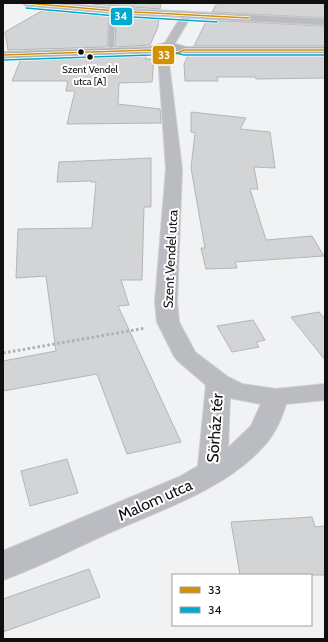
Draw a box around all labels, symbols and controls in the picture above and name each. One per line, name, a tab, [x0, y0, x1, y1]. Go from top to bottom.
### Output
line badge: 34	[110, 7, 133, 26]
text: 34	[115, 9, 128, 23]
line badge: 33	[152, 45, 175, 65]
unlabelled marker	[76, 47, 86, 57]
text: 33	[158, 48, 170, 62]
marker: Szent Vendel utca [A]	[85, 52, 95, 62]
place label: Szent Vendel utca [A]	[62, 63, 119, 88]
street label: Szent Vendel utca	[159, 209, 181, 309]
street label: Sörház tér	[203, 392, 227, 463]
street label: Malom utca	[115, 475, 195, 525]
legend	[172, 574, 312, 626]
text: 33	[208, 582, 221, 597]
text: 34	[208, 602, 221, 617]

